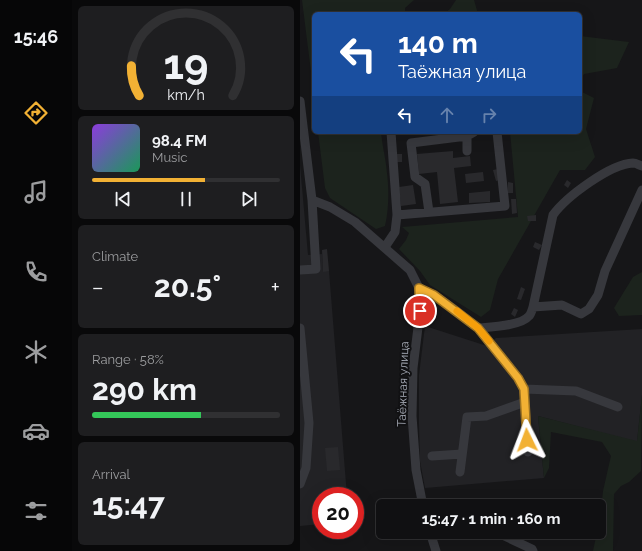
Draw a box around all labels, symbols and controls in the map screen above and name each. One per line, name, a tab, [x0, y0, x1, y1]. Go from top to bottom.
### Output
text: 15:46	[14, 26, 58, 47]
text: 140 m	[398, 27, 478, 60]
icon: left	[332, 28, 384, 80]
text: 19	[163, 40, 209, 89]
text: Таёжная улица	[398, 61, 526, 82]
text: km/h	[167, 87, 205, 103]
icon: directions	[22, 99, 50, 127]
icon: left	[394, 104, 416, 126]
icon: ahead	[436, 104, 458, 126]
icon: right	[478, 104, 500, 126]
text: 98.4 FM	[152, 132, 207, 150]
text: Music	[152, 150, 187, 165]
icon: music	[22, 178, 50, 206]
icon: previous	[112, 188, 134, 210]
icon: pause	[175, 188, 197, 210]
icon: next	[238, 188, 260, 210]
text: Climate	[92, 249, 138, 264]
icon: phone	[22, 258, 50, 286]
text: 20.5°	[154, 269, 221, 304]
text: −	[92, 274, 104, 300]
text: +	[271, 274, 280, 300]
pin	[403, 294, 437, 328]
icon: arrive	[409, 300, 431, 322]
icon: climate	[22, 338, 50, 366]
street label: Таёжная улица	[395, 341, 411, 427]
text: Range · 58%	[92, 352, 164, 367]
text: 290 km	[92, 372, 197, 407]
icon: car	[22, 417, 50, 445]
position arrow	[506, 419, 548, 461]
text: Arrival	[92, 467, 130, 482]
text: 15:47	[92, 487, 165, 522]
speed limit sign: 20	[312, 487, 364, 539]
icon: filters	[22, 497, 50, 525]
text: 15:47 · 1 min · 160 m	[422, 510, 560, 528]

